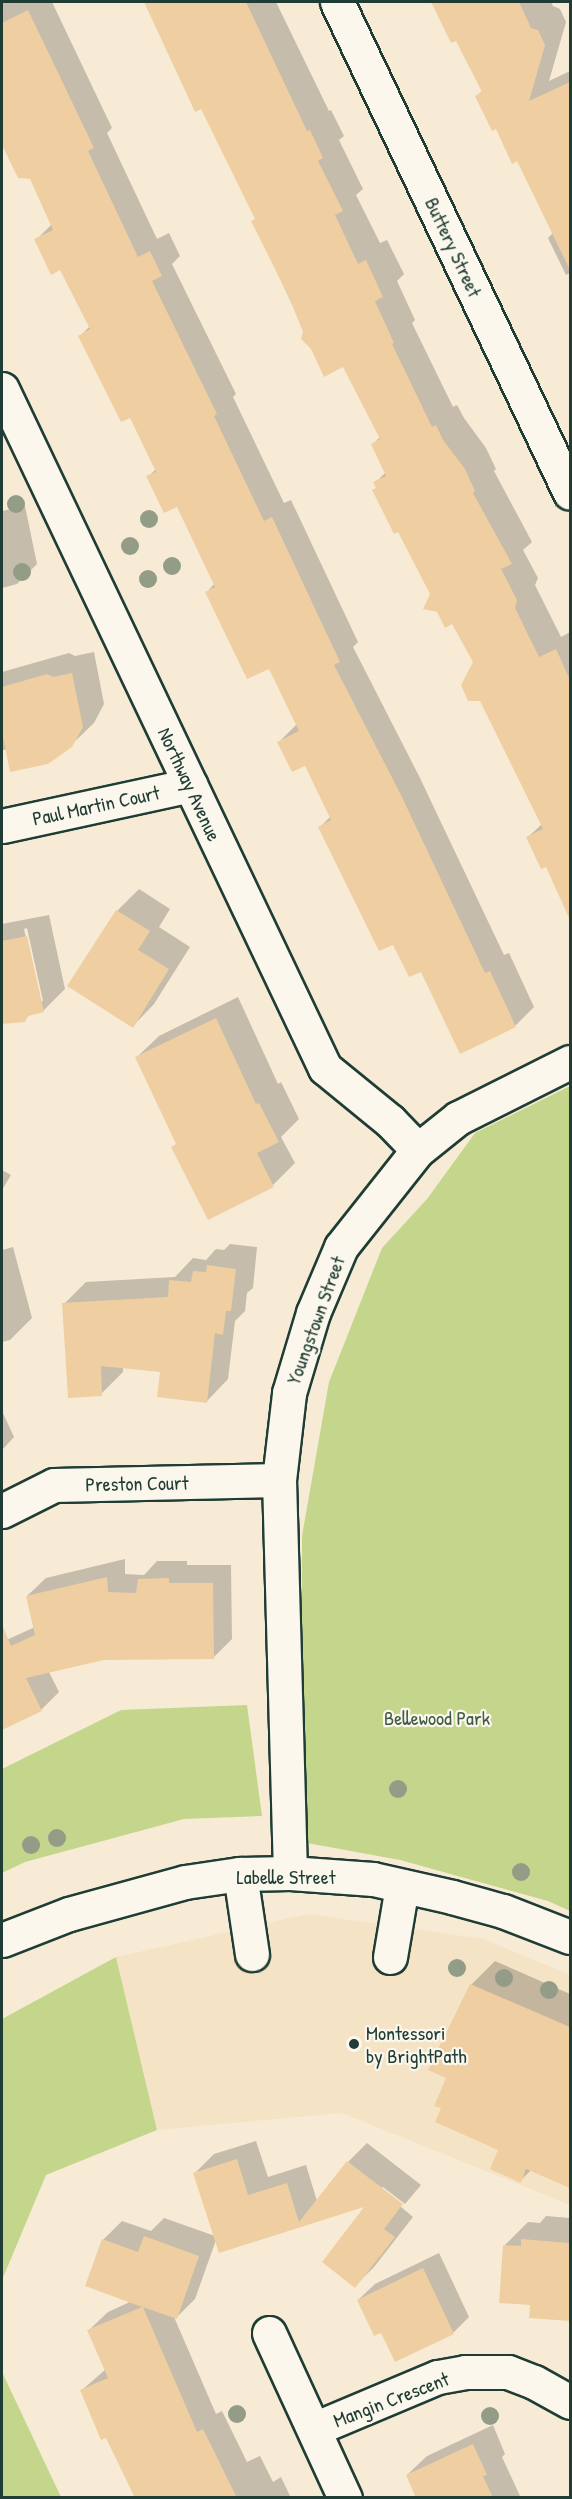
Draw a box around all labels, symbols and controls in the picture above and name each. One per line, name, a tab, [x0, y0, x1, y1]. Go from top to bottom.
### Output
street label: Buttery Street	[420, 193, 488, 301]
street label: Northway Avenue	[153, 723, 227, 845]
street label: Paul Martin Court	[30, 780, 162, 830]
street label: Youngstown Street	[281, 1252, 349, 1388]
street label: Preston Court	[85, 1470, 189, 1496]
park label: Bellewood Park	[384, 1705, 490, 1729]
street label: Labelle Street	[236, 1864, 336, 1888]
place label: Montessori by BrightPath	[366, 2020, 467, 2067]
marker: Montessori by BrightPath	[347, 2037, 361, 2051]
street label: Mangin Crescent	[330, 2366, 452, 2432]

